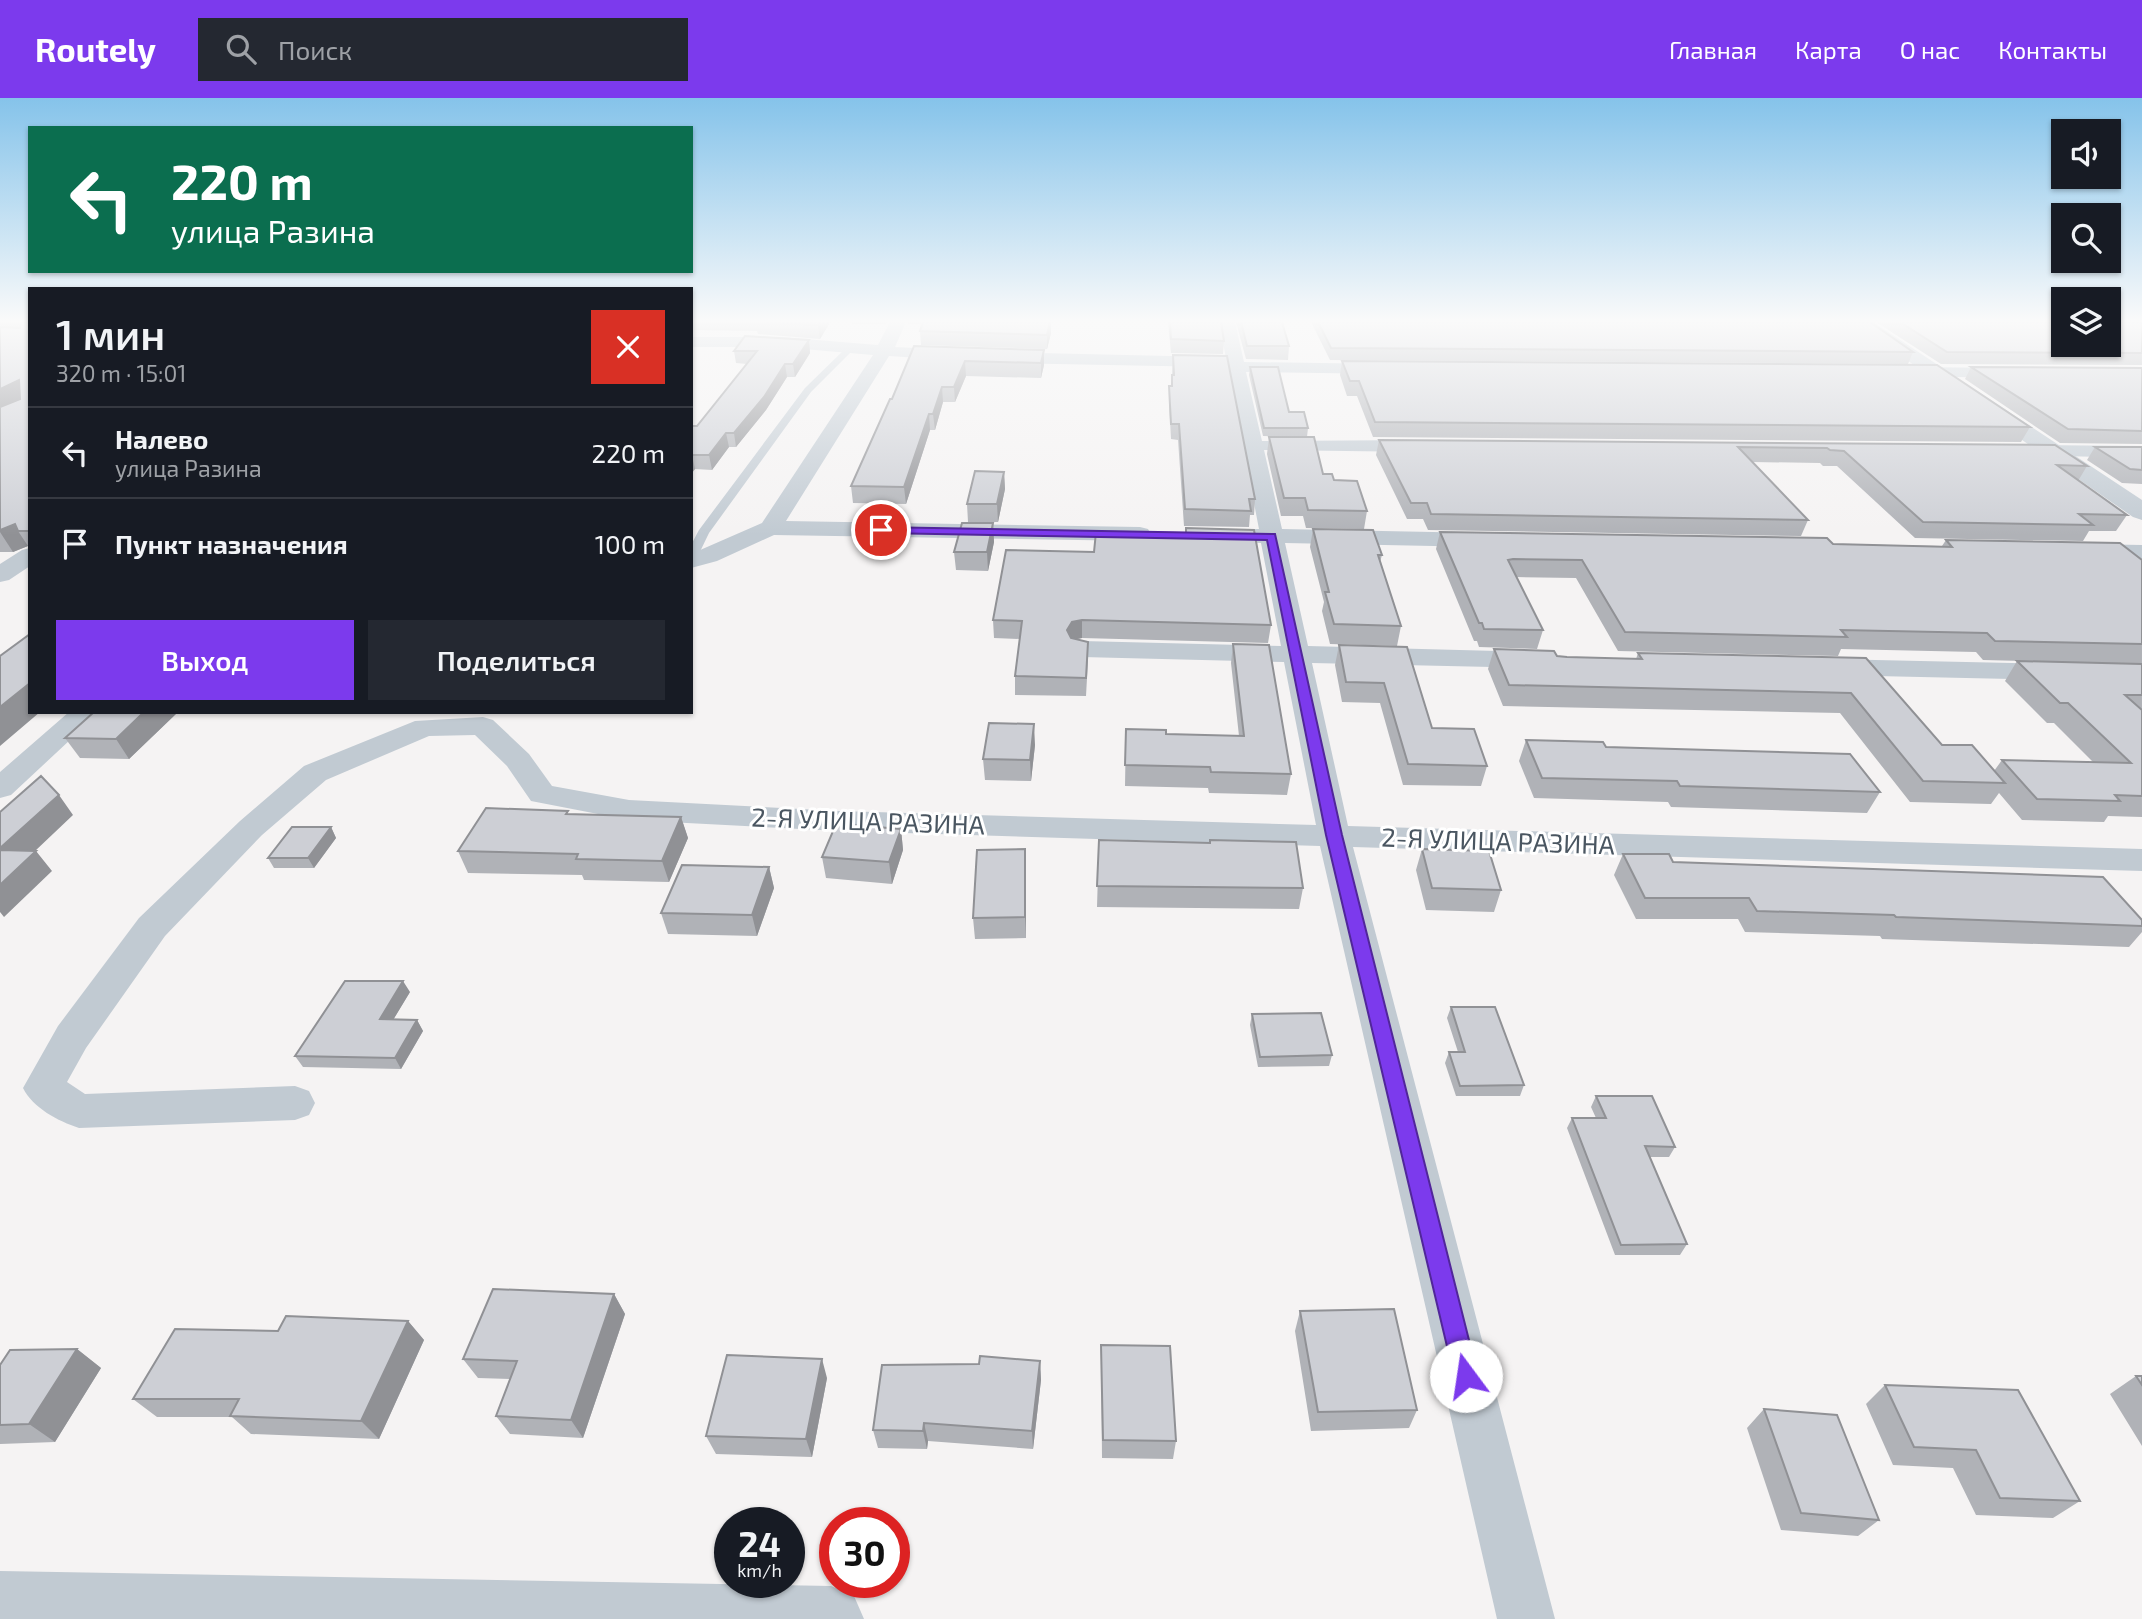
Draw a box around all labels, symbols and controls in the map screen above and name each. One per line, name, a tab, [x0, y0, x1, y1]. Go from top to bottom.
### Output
search box	[198, 18, 688, 81]
text: Routely	[35, 29, 156, 69]
icon: search	[222, 30, 260, 68]
text: Поиск	[278, 34, 352, 65]
text: Главная	[1669, 35, 1757, 64]
text: Карта	[1795, 35, 1862, 64]
text: О нас	[1900, 35, 1960, 64]
text: Контакты	[1998, 35, 2107, 64]
map controls	[2051, 119, 2121, 357]
button: sound	[2051, 119, 2121, 189]
text: 220 m	[171, 151, 313, 210]
icon: left	[56, 154, 147, 245]
button: search	[2051, 203, 2121, 273]
text: улица Разина	[171, 211, 375, 249]
button: layers	[2051, 287, 2121, 357]
text: 1 мин	[56, 308, 165, 358]
button: close	[591, 310, 665, 384]
text: 320 m · 15:01	[56, 359, 186, 387]
text: Налево	[115, 423, 208, 454]
icon: left	[56, 434, 94, 472]
text: 220 m	[592, 437, 665, 468]
text: улица Разина	[115, 454, 262, 482]
pin	[851, 500, 911, 560]
icon: arrive	[862, 511, 900, 549]
icon: arrive	[56, 525, 94, 563]
text: Пункт назначения	[115, 528, 348, 559]
text: 100 m	[595, 528, 665, 559]
button: Выход	[56, 620, 354, 700]
button: Поделиться	[368, 620, 665, 700]
street label: 2-Я УЛИЦА РАЗИНА	[751, 800, 985, 840]
street label: 2-Я УЛИЦА РАЗИНА	[1381, 820, 1615, 860]
position arrow	[1429, 1339, 1503, 1413]
speed limit sign: 30	[819, 1507, 910, 1598]
text: 24	[738, 1522, 781, 1564]
text: km/h	[737, 1559, 782, 1581]

